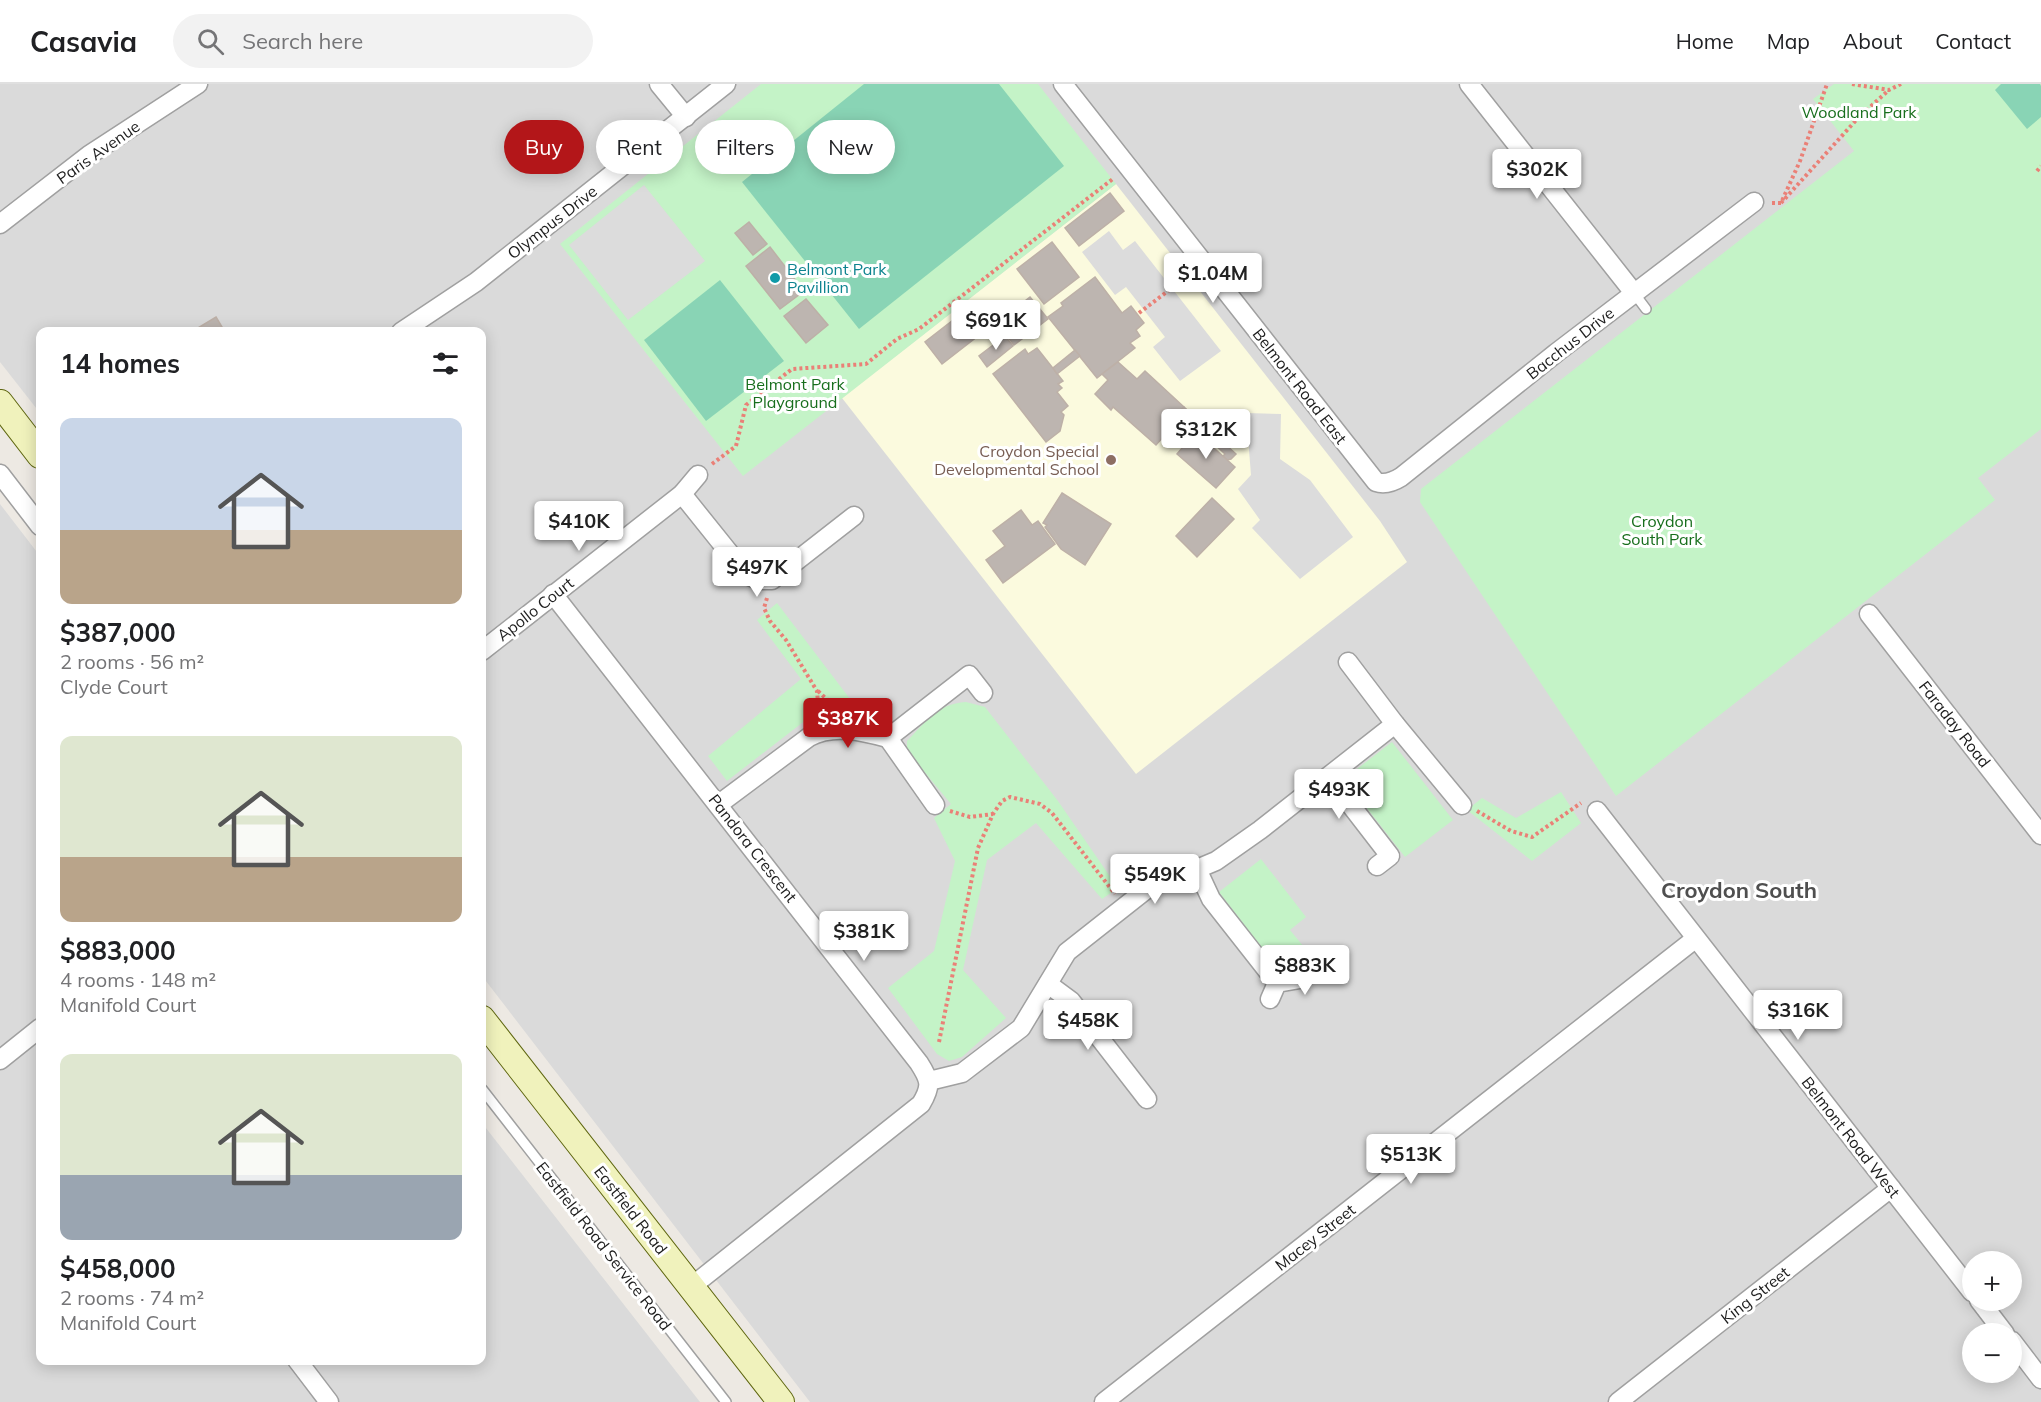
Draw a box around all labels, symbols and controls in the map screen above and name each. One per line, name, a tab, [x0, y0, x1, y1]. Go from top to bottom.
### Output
search box	[173, 14, 593, 68]
text: Casavia	[30, 24, 137, 59]
icon: search	[194, 25, 227, 58]
text: Search here	[242, 27, 363, 55]
text: Home	[1676, 28, 1734, 54]
text: Map	[1767, 28, 1810, 54]
text: About	[1843, 28, 1902, 54]
text: Contact	[1935, 28, 2011, 54]
park label: Woodland Park	[1802, 102, 1917, 122]
street label: Paris Avenue	[52, 116, 144, 188]
chip: Buy	[504, 120, 584, 174]
chip: Rent	[596, 120, 683, 174]
chip: Filters	[695, 120, 795, 174]
chip: New	[807, 120, 895, 174]
pin: $302K	[1495, 149, 1579, 200]
text: $302K	[1506, 156, 1568, 181]
street label: Olympus Drive	[503, 181, 601, 263]
pin: $1.04M	[1164, 253, 1262, 304]
place label: Belmont Park Pavillion	[787, 259, 887, 297]
text: $1.04M	[1178, 260, 1248, 285]
marker: Belmont Park Pavillion	[768, 271, 782, 285]
pin: $691K	[954, 300, 1038, 351]
street label: Bacchus Drive	[1522, 303, 1618, 383]
text: $691K	[965, 307, 1027, 332]
street label: Belmont Road East	[1249, 324, 1352, 448]
text: 14 homes	[60, 347, 180, 380]
icon: filters	[429, 347, 462, 380]
park label: Belmont Park Playground	[745, 374, 845, 412]
pin: $312K	[1164, 409, 1248, 460]
text: $312K	[1175, 416, 1237, 441]
place label: Croydon Special Developmental School	[934, 441, 1099, 479]
marker: Croydon Special Developmental School	[1104, 453, 1118, 467]
icon: home	[207, 457, 315, 565]
pin: $410K	[537, 501, 621, 552]
text: $410K	[548, 508, 610, 533]
park label: Croydon South Park	[1621, 511, 1703, 549]
pin: $497K	[715, 547, 799, 598]
text: $497K	[726, 554, 788, 579]
street label: Apollo Court	[493, 573, 578, 645]
text: $387,000	[60, 616, 176, 649]
text: 2 rooms · 56 m²	[60, 649, 204, 674]
text: Clyde Court	[60, 674, 168, 699]
street label: Faraday Road	[1915, 677, 1995, 771]
pin: $387K	[806, 698, 890, 749]
text: $387K	[817, 705, 879, 730]
pin: $493K	[1297, 769, 1381, 820]
icon: home	[207, 775, 315, 883]
text: $493K	[1308, 776, 1370, 801]
street label: Pandora Crescent	[704, 790, 802, 906]
pin: $549K	[1113, 854, 1197, 905]
text: $549K	[1124, 861, 1186, 886]
district label: Croydon South	[1661, 876, 1817, 904]
pin: $381K	[822, 911, 906, 962]
text: $381K	[833, 918, 895, 943]
text: $883,000	[60, 934, 176, 967]
pin: $883K	[1263, 945, 1347, 996]
text: $883K	[1274, 952, 1336, 977]
text: 4 rooms · 148 m²	[60, 967, 216, 992]
pin: $316K	[1756, 990, 1840, 1041]
text: Manifold Court	[60, 992, 196, 1017]
text: $316K	[1767, 997, 1829, 1022]
pin: $458K	[1046, 1000, 1130, 1051]
text: $458K	[1057, 1007, 1119, 1032]
street label: Belmont Road West	[1798, 1072, 1905, 1202]
icon: home	[207, 1093, 315, 1201]
pin: $513K	[1369, 1134, 1453, 1185]
text: $513K	[1380, 1141, 1442, 1166]
street label: Eastfield Road Service Road	[532, 1158, 676, 1334]
street label: Eastfield Road	[590, 1162, 672, 1258]
street label: Macey Street	[1271, 1199, 1360, 1275]
map controls	[1962, 1251, 2022, 1383]
button: +	[1962, 1251, 2022, 1311]
text: $458,000	[60, 1252, 176, 1285]
street label: King Street	[1717, 1262, 1794, 1328]
text: 2 rooms · 74 m²	[60, 1285, 204, 1310]
text: Manifold Court	[60, 1310, 196, 1335]
button: −	[1962, 1323, 2022, 1383]

